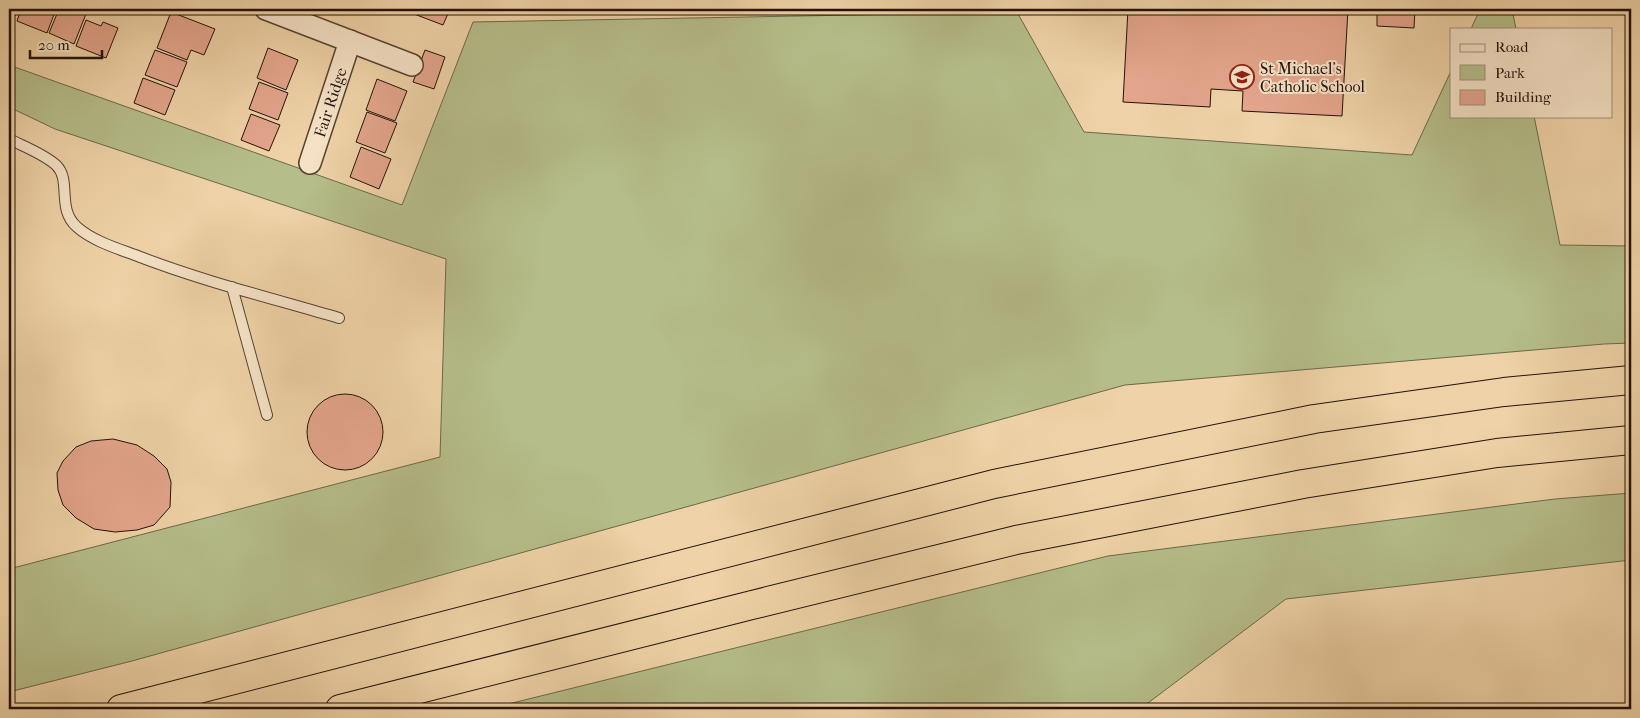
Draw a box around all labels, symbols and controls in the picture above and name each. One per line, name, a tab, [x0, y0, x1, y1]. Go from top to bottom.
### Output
scale bar	[30, 28, 102, 60]
legend	[1450, 28, 1612, 118]
text: 20 m	[38, 36, 70, 54]
text: Road	[1495, 38, 1529, 56]
place label: St Michael's Catholic School	[1260, 59, 1366, 96]
school or university icon: St Michael's Catholic School	[1229, 64, 1255, 90]
text: Park	[1495, 64, 1525, 82]
street label: Fair Ridge	[310, 65, 350, 139]
text: Building	[1495, 88, 1552, 106]

